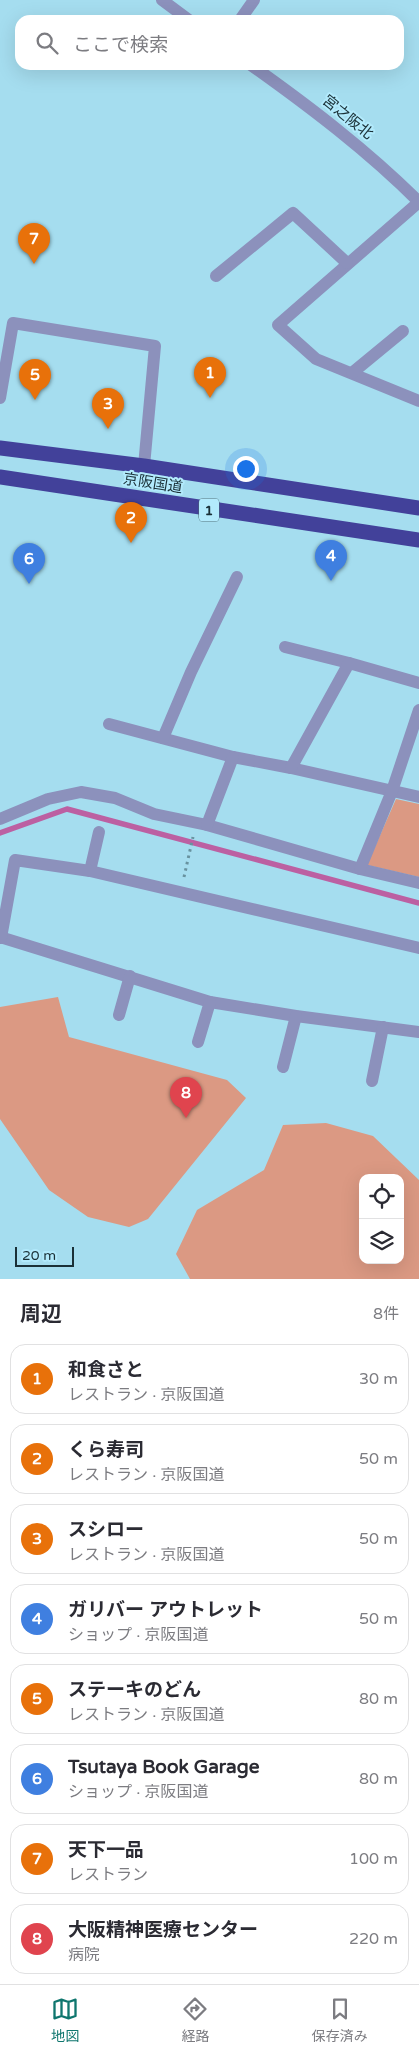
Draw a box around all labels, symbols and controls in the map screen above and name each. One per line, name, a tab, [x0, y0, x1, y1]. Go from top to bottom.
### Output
search box	[15, 15, 404, 70]
icon: search	[33, 29, 61, 57]
text: ここで検索	[73, 34, 168, 56]
street label: 宮之阪北	[319, 91, 377, 143]
pin: 7	[18, 223, 50, 264]
pin: 1	[194, 357, 226, 398]
pin: 5	[19, 359, 51, 400]
pin: 3	[92, 388, 124, 429]
your location	[233, 456, 259, 482]
street label: 京阪国道	[122, 469, 184, 497]
road number: 1	[199, 498, 219, 522]
pin: 2	[115, 502, 147, 543]
pin: 4	[315, 540, 347, 581]
pin: 6	[13, 543, 45, 584]
pin: 8	[170, 1077, 202, 1118]
map controls	[359, 1174, 404, 1264]
button: locate	[359, 1174, 404, 1219]
button: layers	[359, 1219, 404, 1264]
scale bar	[15, 1244, 74, 1267]
text: 20 m	[22, 1247, 56, 1264]
text: 周辺	[20, 1302, 62, 1327]
text: 8件	[373, 1304, 399, 1324]
text: 和食さと	[68, 1359, 144, 1381]
text: 1	[32, 1369, 42, 1389]
text: 30 m	[359, 1369, 398, 1389]
text: レストラン · 京阪国道	[68, 1385, 224, 1405]
text: くら寿司	[68, 1439, 144, 1461]
text: 2	[32, 1449, 42, 1469]
text: 50 m	[359, 1449, 398, 1469]
text: レストラン · 京阪国道	[68, 1465, 224, 1485]
text: スシロー	[68, 1519, 144, 1541]
text: 3	[32, 1529, 42, 1549]
text: 50 m	[359, 1529, 398, 1549]
text: レストラン · 京阪国道	[68, 1545, 224, 1565]
text: ガリバー アウトレット	[68, 1599, 263, 1621]
text: 4	[32, 1609, 42, 1629]
text: 50 m	[359, 1609, 398, 1629]
text: ショップ · 京阪国道	[68, 1625, 208, 1645]
text: ステーキのどん	[68, 1679, 201, 1701]
text: 5	[32, 1689, 42, 1709]
text: 80 m	[359, 1689, 398, 1709]
text: レストラン · 京阪国道	[68, 1705, 224, 1725]
text: Tsutaya Book Garage	[68, 1756, 260, 1778]
text: 6	[32, 1769, 42, 1789]
text: 80 m	[359, 1769, 398, 1789]
text: ショップ · 京阪国道	[68, 1782, 208, 1802]
text: 天下一品	[68, 1839, 144, 1861]
text: 7	[32, 1849, 42, 1869]
text: 100 m	[349, 1849, 398, 1869]
text: レストラン	[68, 1865, 148, 1885]
text: 大阪精神医療センター	[68, 1919, 258, 1941]
text: 8	[32, 1929, 42, 1949]
text: 220 m	[349, 1929, 398, 1949]
text: 病院	[68, 1945, 100, 1965]
tab: 地図	[51, 1995, 79, 2045]
tab: 経路	[181, 1995, 209, 2045]
tab: 保存済み	[312, 1995, 368, 2045]

